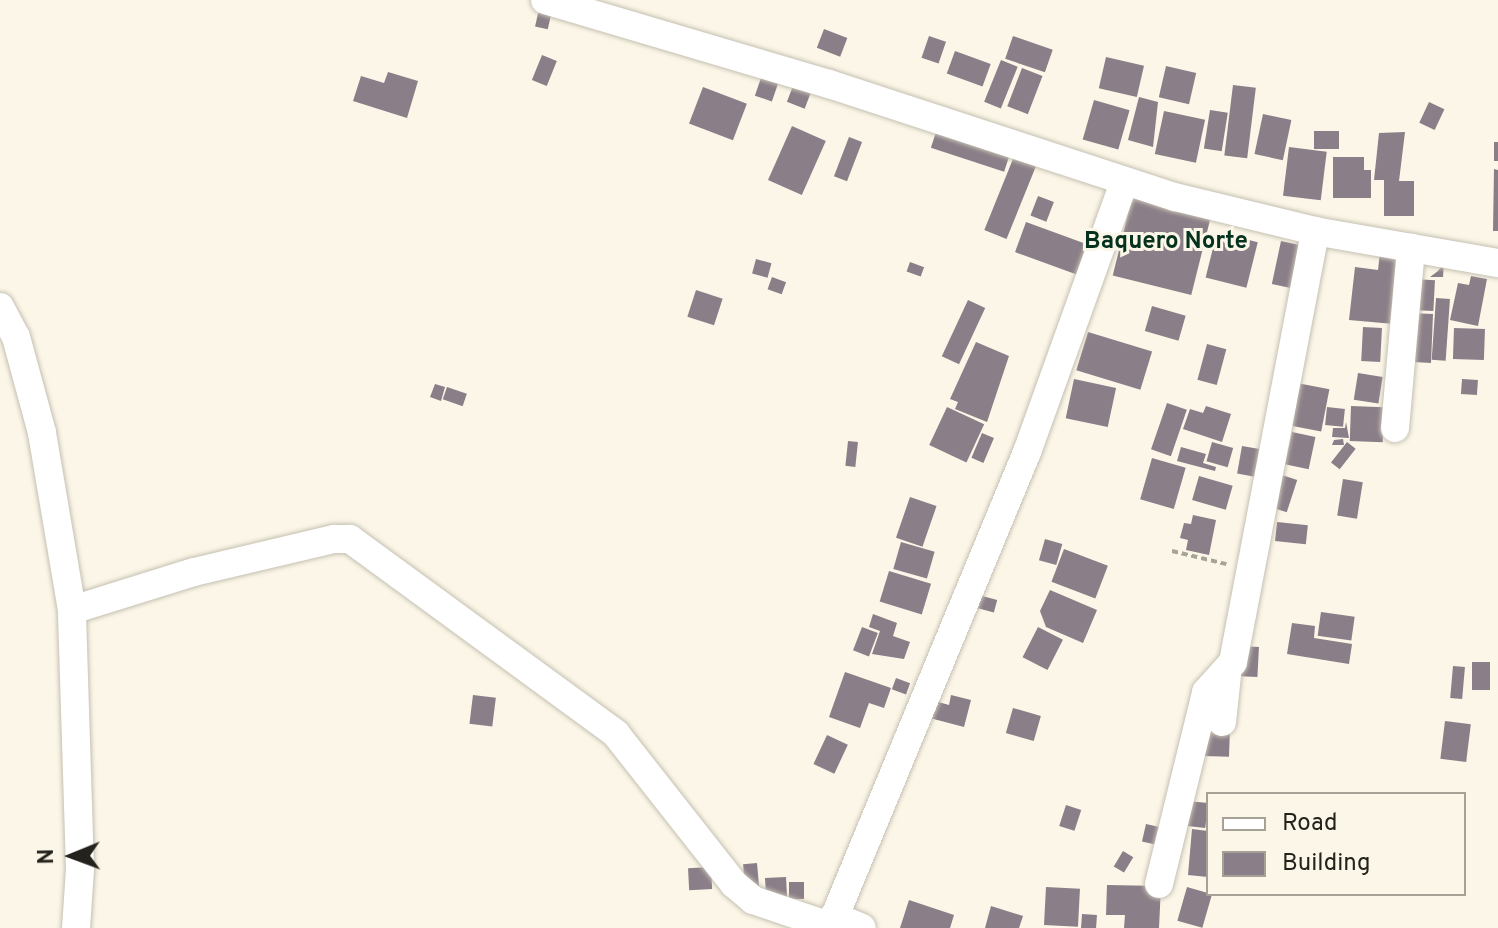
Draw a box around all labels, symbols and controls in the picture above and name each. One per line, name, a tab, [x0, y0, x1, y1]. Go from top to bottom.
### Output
district label: Baquero Norte	[1084, 229, 1248, 257]
legend	[1206, 792, 1466, 896]
text: Road	[1282, 809, 1338, 839]
north arrow	[32, 816, 112, 896]
text: N	[34, 848, 61, 865]
text: Building	[1282, 849, 1371, 879]

